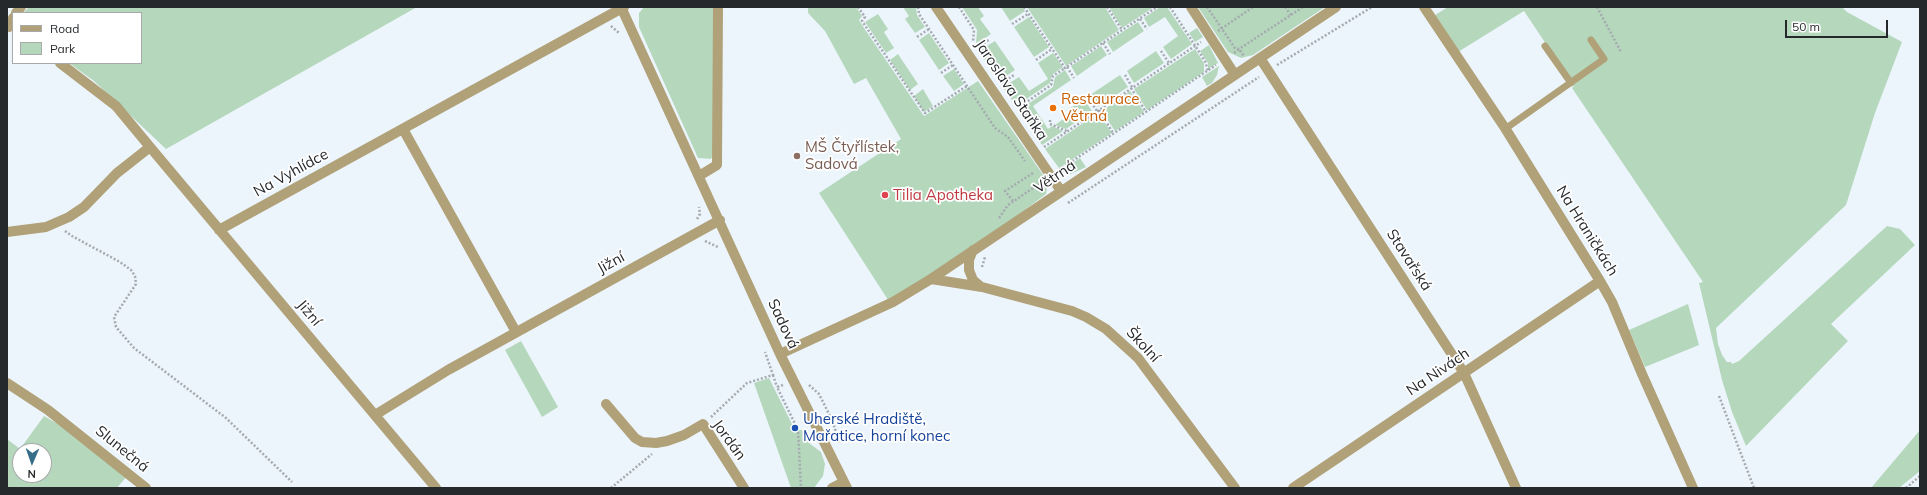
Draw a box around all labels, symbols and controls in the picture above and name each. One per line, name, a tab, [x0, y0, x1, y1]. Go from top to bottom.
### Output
legend	[12, 12, 142, 64]
scale bar	[1787, 12, 1890, 38]
text: 50 m	[1792, 19, 1820, 34]
text: Road	[50, 21, 79, 36]
street label: Jaroslava Staňka	[971, 36, 1051, 144]
text: Park	[50, 41, 75, 56]
place label: Restaurace Větrná	[1061, 90, 1139, 125]
marker: Restaurace Větrná	[1048, 103, 1058, 113]
place label: MŠ Čtyřlístek, Sadová	[805, 138, 899, 173]
street label: Na Vyhlídce	[251, 145, 331, 201]
marker: MŠ Čtyřlístek, Sadová	[792, 151, 802, 161]
street label: Větrná	[1031, 157, 1079, 197]
street label: Na Hraničkách	[1552, 183, 1622, 279]
place label: Tilia Apotheka	[893, 186, 993, 204]
marker: Tilia Apotheka	[880, 190, 890, 200]
street label: Stavařská	[1382, 226, 1436, 294]
street label: Jižní	[594, 248, 628, 278]
street label: Jižní	[293, 296, 325, 330]
street label: Sadová	[764, 296, 802, 352]
street label: Školní	[1122, 324, 1164, 366]
street label: Na Nivách	[1403, 344, 1473, 400]
place label: Uherské Hradiště, Mařatice, horní konec	[803, 410, 950, 445]
street label: Jordán	[708, 416, 750, 464]
street label: Slunečná	[92, 422, 152, 476]
marker: Uherské Hradiště, Mařatice, horní konec	[790, 423, 800, 433]
north arrow	[12, 443, 52, 483]
text: N	[27, 467, 36, 481]

